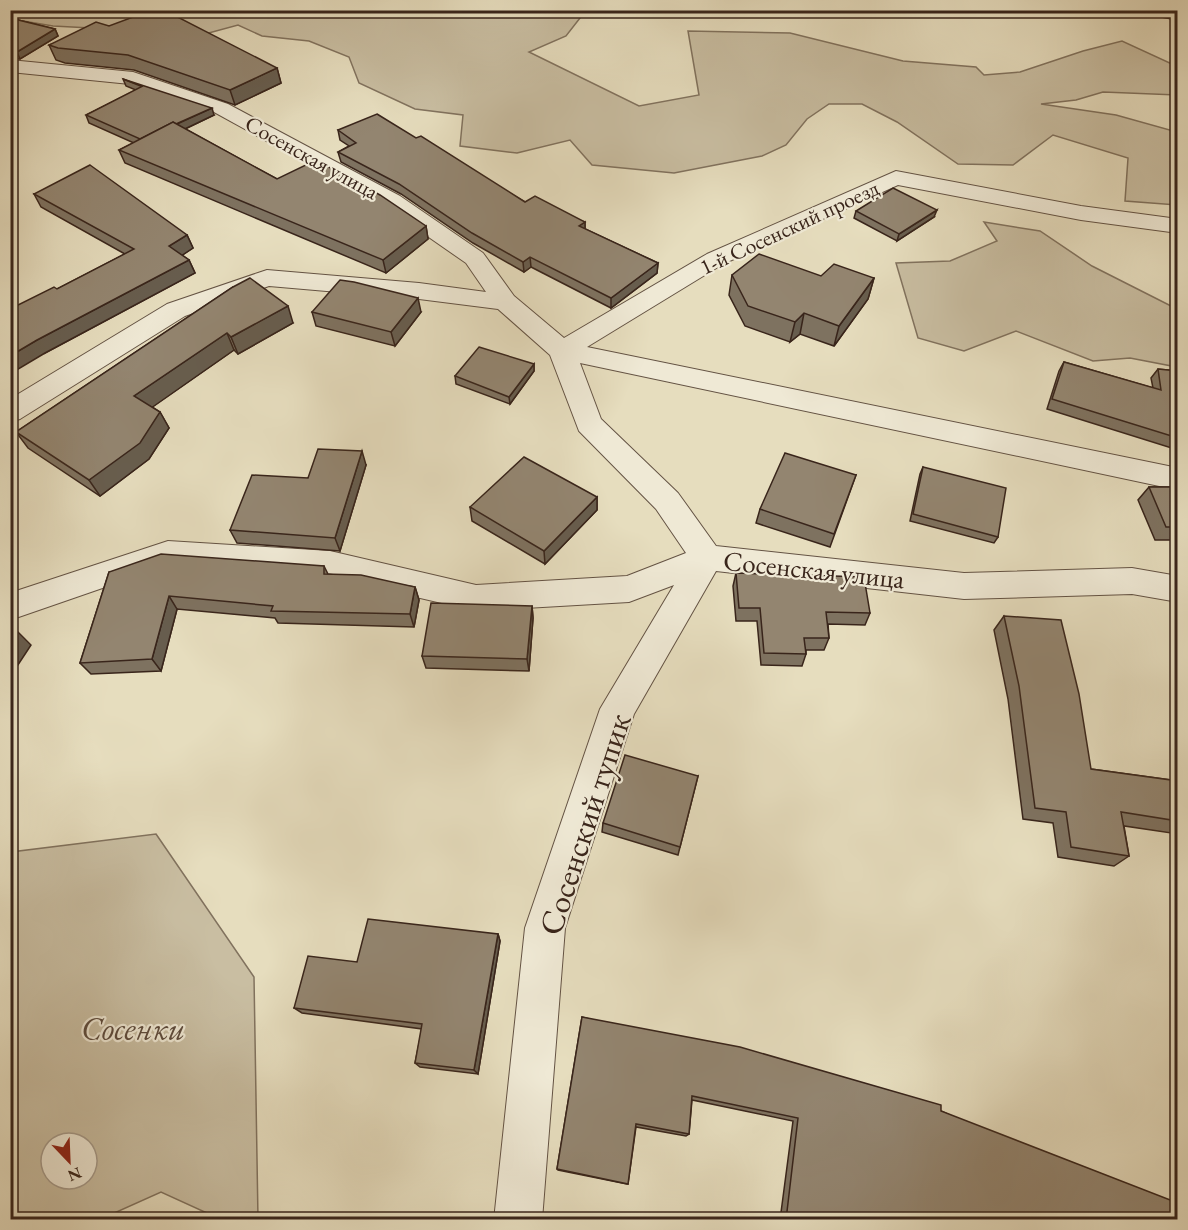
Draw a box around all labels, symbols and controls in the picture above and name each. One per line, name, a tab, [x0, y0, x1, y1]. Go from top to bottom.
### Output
street label: Сосенская улица	[240, 109, 384, 206]
street label: 1-й Сосенский проезд	[695, 173, 883, 282]
street label: Сосенская улица	[722, 543, 907, 596]
street label: Сосенский тупик	[528, 708, 641, 940]
park label: Сосенки	[81, 1007, 185, 1050]
north arrow	[39, 1131, 99, 1191]
text: N	[65, 1162, 85, 1187]

